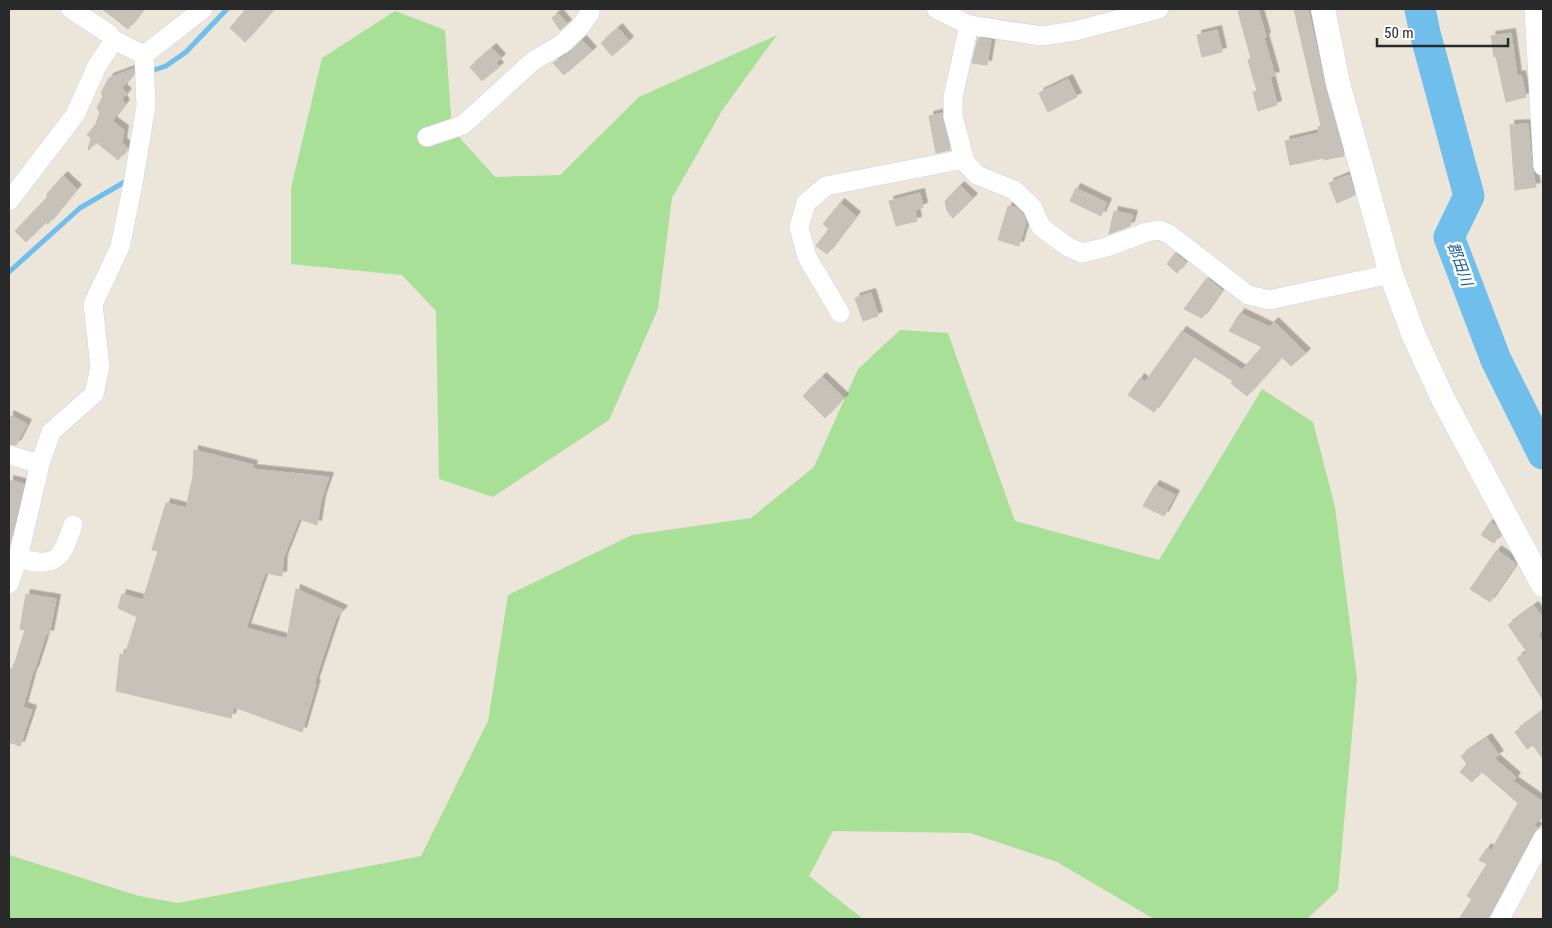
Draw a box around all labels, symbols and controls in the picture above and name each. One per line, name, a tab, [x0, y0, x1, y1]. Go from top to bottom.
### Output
scale bar	[1377, 15, 1508, 47]
text: 50 m	[1384, 24, 1414, 42]
water label: 郡田川	[1444, 240, 1477, 290]

